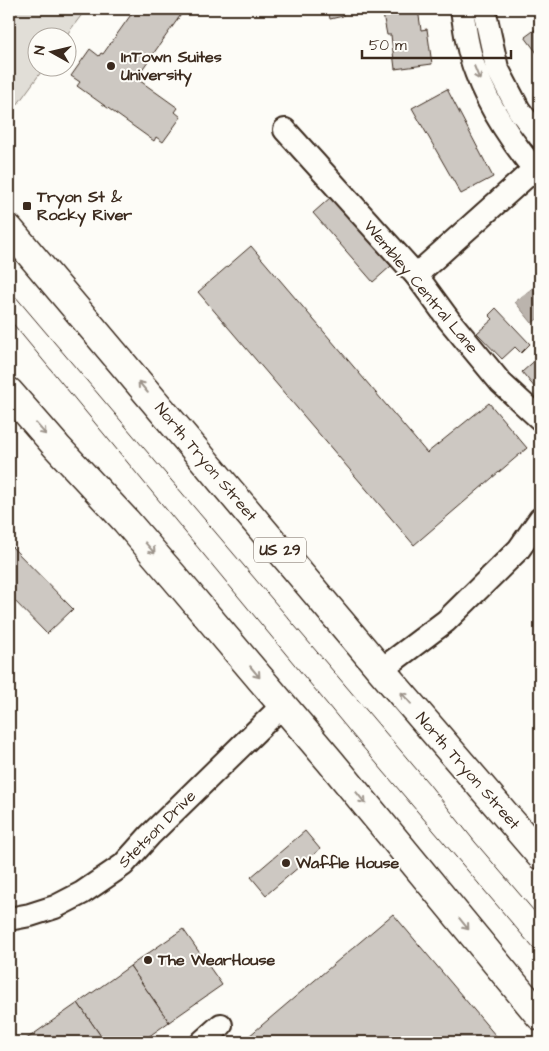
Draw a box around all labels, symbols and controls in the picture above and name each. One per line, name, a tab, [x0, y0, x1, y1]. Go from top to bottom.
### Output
north arrow	[28, 28, 78, 78]
scale bar	[362, 28, 510, 60]
text: 50 m	[369, 35, 407, 56]
text: N	[30, 44, 51, 56]
place label: InTown Suites University	[121, 46, 222, 87]
marker: InTown Suites University	[105, 60, 117, 72]
one-way arrow	[472, 65, 482, 80]
place label: Tryon St & Rocky River	[36, 186, 132, 227]
marker: Tryon St & Rocky River	[21, 200, 33, 212]
street label: Wembley Central Lane	[358, 216, 484, 359]
one-way arrow	[137, 381, 148, 394]
street label: North Tryon Street	[149, 398, 263, 527]
one-way arrow	[35, 422, 46, 435]
road number: US 29	[254, 538, 306, 562]
one-way arrow	[145, 542, 156, 555]
one-way arrow	[250, 666, 261, 679]
one-way arrow	[400, 692, 411, 705]
street label: North Tryon Street	[410, 708, 526, 835]
street label: Stetson Drive	[113, 785, 201, 873]
one-way arrow	[355, 792, 366, 805]
place label: Waffle House	[295, 852, 400, 874]
marker: Waffle House	[280, 857, 292, 869]
one-way arrow	[459, 917, 470, 930]
place label: The WearHouse	[157, 949, 275, 971]
marker: The WearHouse	[142, 954, 154, 966]

